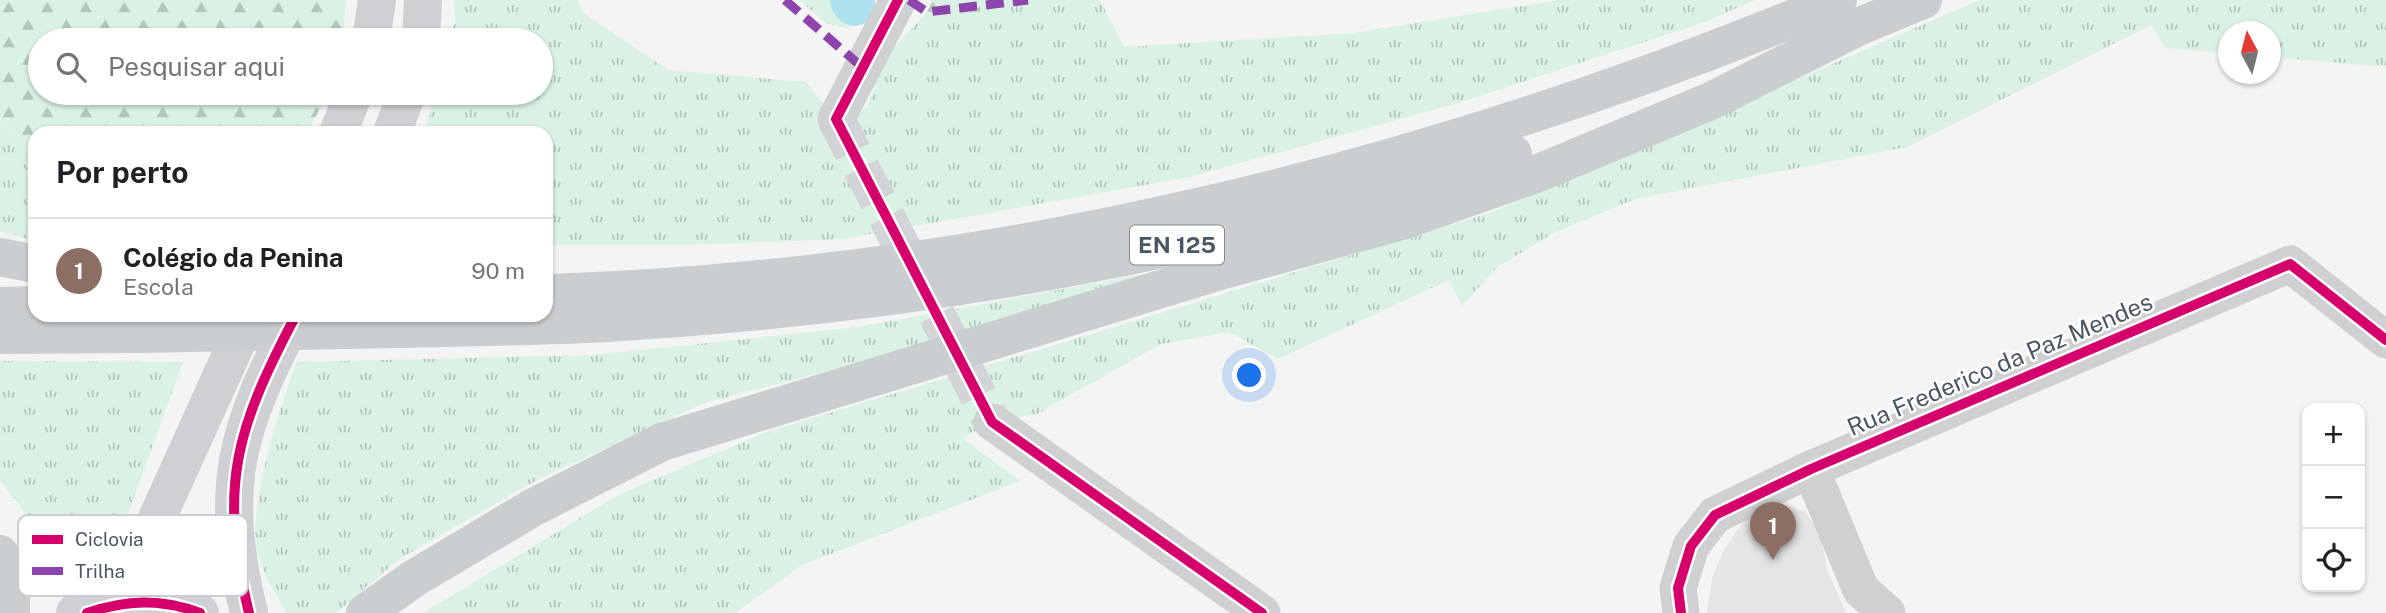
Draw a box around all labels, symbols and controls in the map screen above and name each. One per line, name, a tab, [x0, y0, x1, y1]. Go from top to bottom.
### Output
north arrow	[2218, 21, 2281, 84]
search box	[28, 28, 553, 105]
icon: search	[52, 48, 90, 86]
text: Pesquisar aqui	[108, 51, 285, 82]
text: Por perto	[56, 154, 188, 190]
road number: EN 125	[1130, 226, 1224, 264]
text: Colégio da Penina	[123, 242, 344, 273]
text: 1	[74, 257, 84, 284]
text: 90 m	[471, 257, 525, 284]
text: Escola	[123, 273, 194, 300]
street label: Rua Frederico da Paz Mendes	[1843, 287, 2156, 441]
your location	[1232, 358, 1266, 392]
map controls	[2302, 403, 2365, 592]
button: +	[2302, 403, 2365, 466]
button: −	[2302, 466, 2365, 529]
pin: 1	[1750, 502, 1796, 560]
legend	[18, 515, 248, 596]
text: Ciclovia	[75, 528, 144, 550]
button: locate	[2302, 529, 2365, 592]
text: Trilha	[75, 560, 125, 582]

